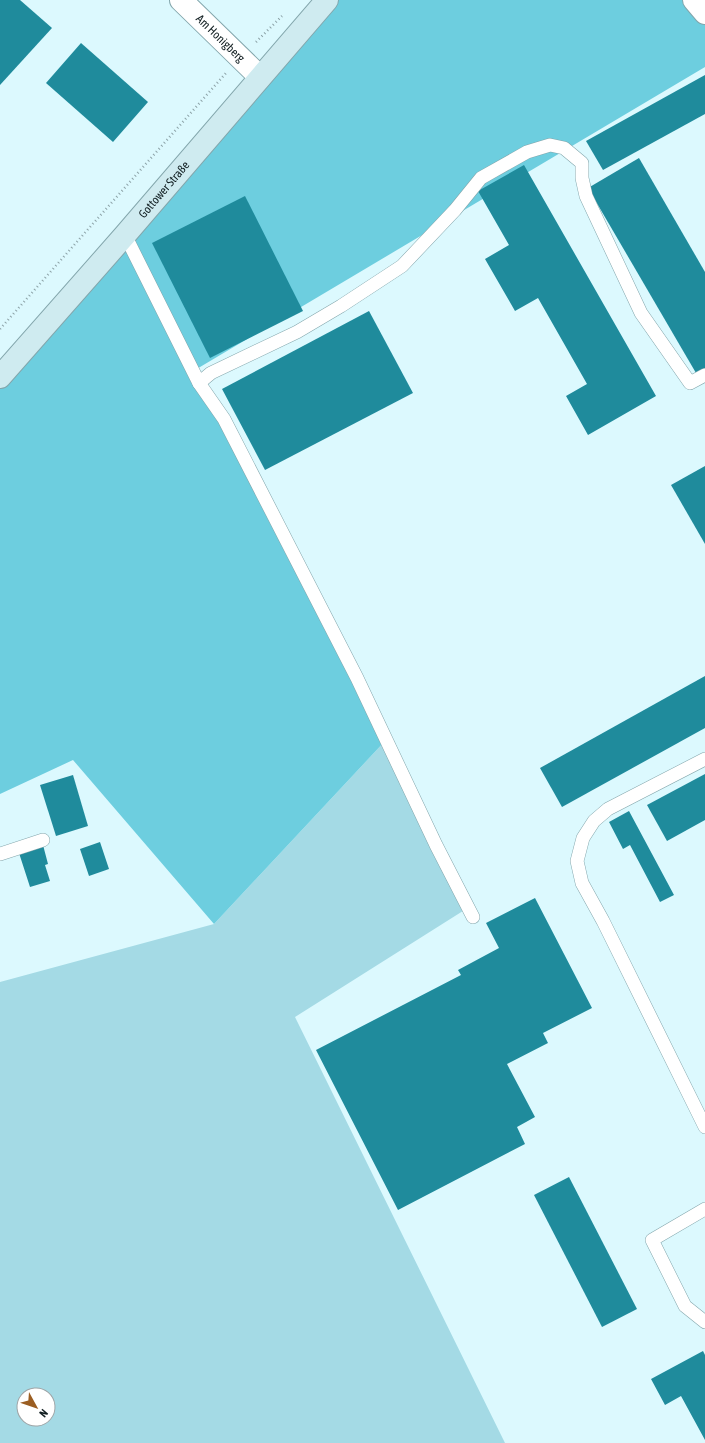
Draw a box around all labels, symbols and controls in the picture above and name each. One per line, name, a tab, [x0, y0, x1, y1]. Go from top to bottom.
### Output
street label: Am Honigberg	[193, 12, 248, 66]
street label: Gottower Straße	[136, 158, 192, 221]
north arrow	[16, 1387, 56, 1427]
text: N	[37, 1407, 50, 1420]

